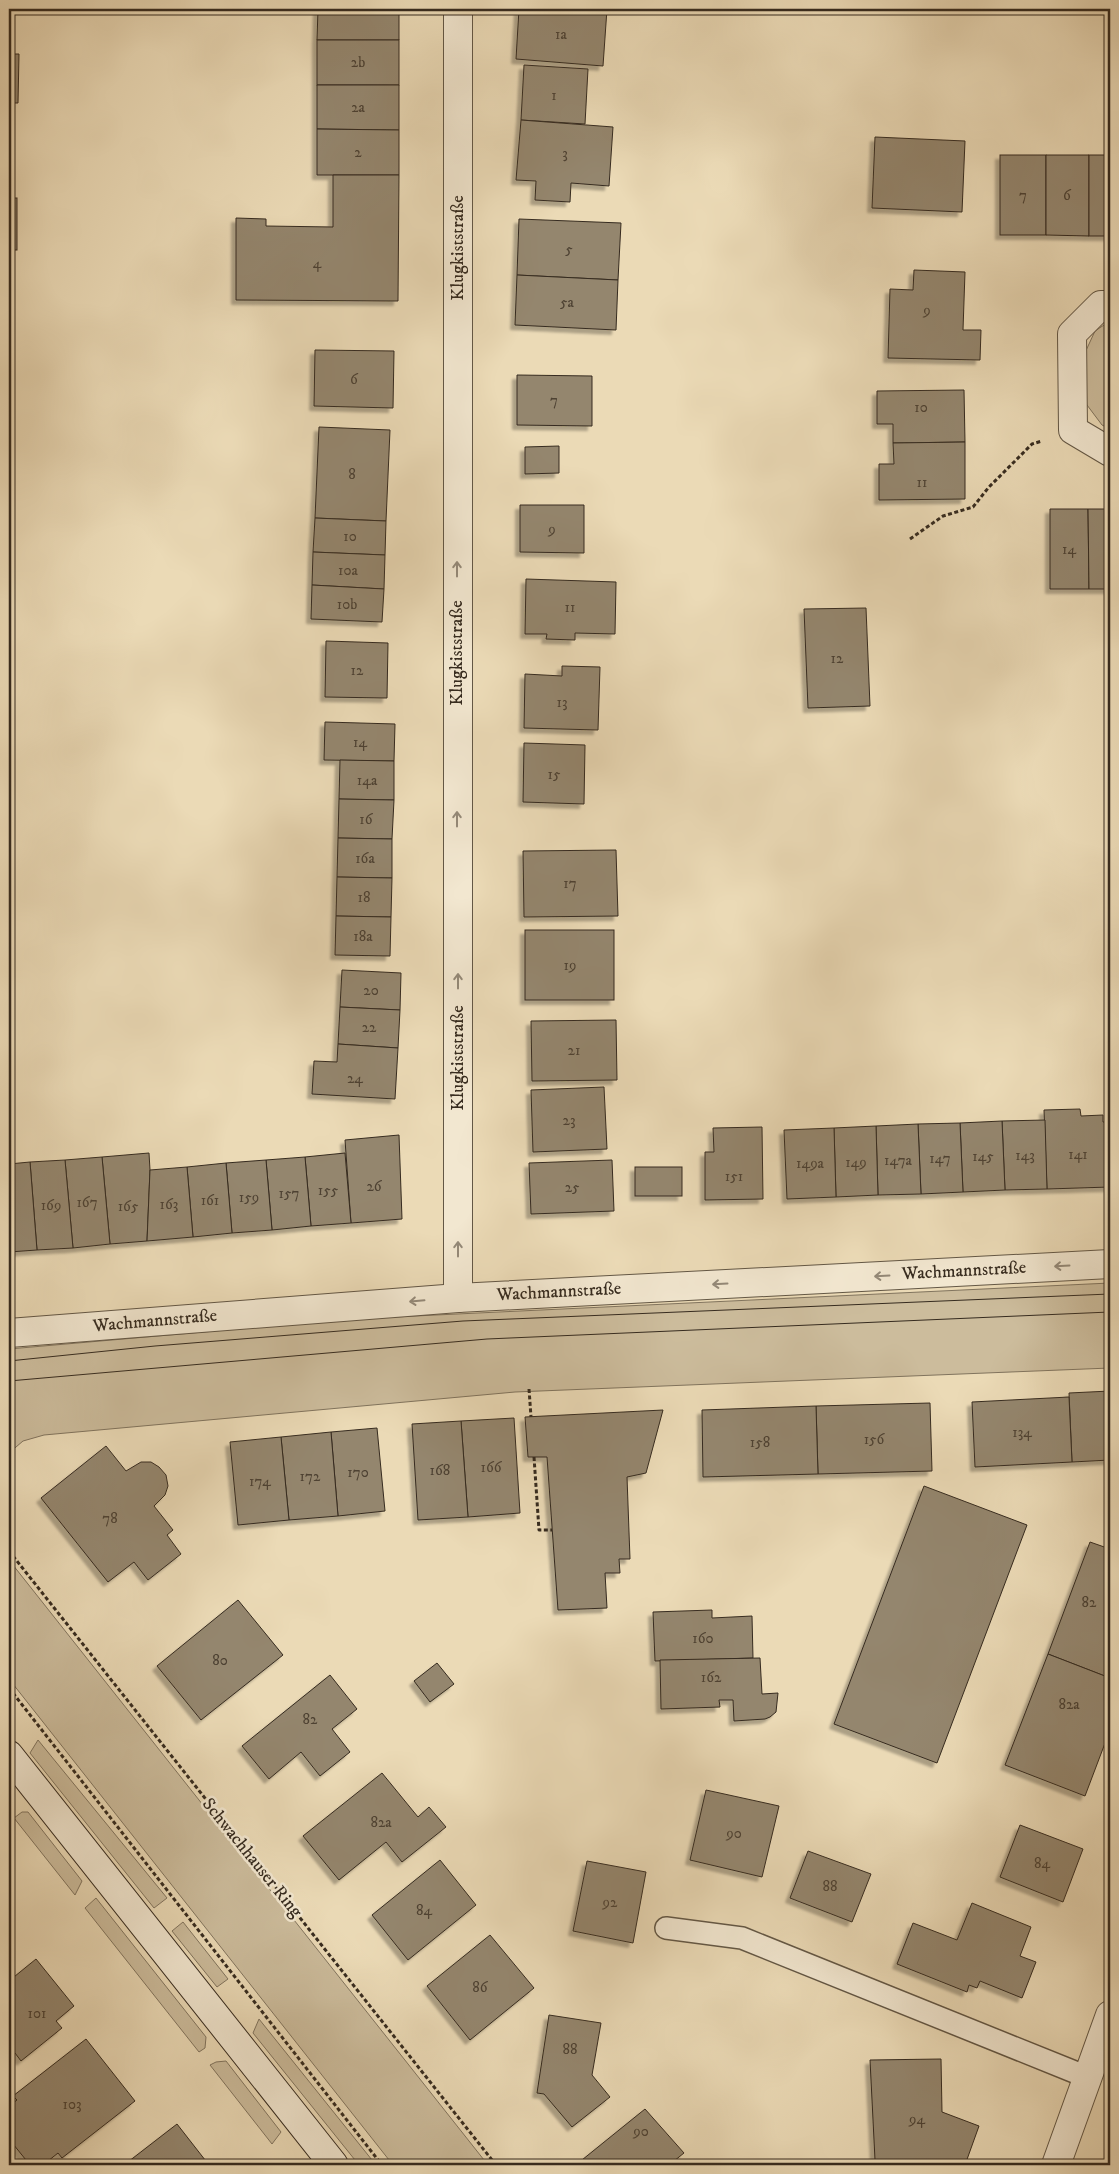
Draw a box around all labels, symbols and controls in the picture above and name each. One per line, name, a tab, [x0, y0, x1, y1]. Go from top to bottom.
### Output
house number: 1a	[555, 25, 568, 44]
house number: 2b	[351, 53, 365, 72]
house number: 1	[551, 86, 557, 105]
house number: 2a	[351, 98, 365, 117]
house number: 2	[354, 143, 362, 162]
house number: 3	[562, 144, 568, 163]
house number: 7	[1019, 186, 1027, 205]
house number: 6	[1063, 186, 1072, 205]
street label: Klugkiststraße	[447, 195, 469, 301]
house number: 5	[565, 240, 573, 259]
house number: 4	[313, 254, 322, 273]
house number: 5a	[560, 293, 575, 312]
house number: 9	[922, 301, 931, 320]
house number: 6	[350, 370, 359, 389]
house number: 7	[550, 391, 558, 410]
house number: 10	[914, 398, 928, 417]
house number: 8	[348, 465, 356, 484]
house number: 11	[916, 473, 928, 492]
house number: 9	[547, 520, 556, 539]
house number: 10	[343, 527, 357, 546]
house number: 14	[1062, 540, 1076, 559]
house number: 10a	[338, 561, 359, 580]
one-way arrow	[452, 561, 462, 578]
house number: 10b	[337, 595, 357, 614]
house number: 11	[564, 598, 576, 617]
street label: Klugkiststraße	[446, 600, 468, 706]
house number: 12	[831, 649, 844, 668]
house number: 12	[351, 661, 364, 680]
house number: 13	[556, 693, 568, 712]
house number: 14	[353, 733, 367, 752]
house number: 15	[548, 765, 561, 784]
house number: 14a	[357, 771, 378, 790]
house number: 16	[359, 810, 374, 829]
one-way arrow	[452, 811, 462, 828]
house number: 16a	[355, 849, 375, 868]
house number: 17	[563, 874, 577, 893]
house number: 18	[357, 888, 371, 907]
house number: 18a	[353, 927, 373, 946]
house number: 19	[564, 956, 576, 975]
one-way arrow	[453, 974, 463, 990]
house number: 20	[363, 981, 379, 1000]
street label: Klugkiststraße	[447, 1005, 469, 1111]
house number: 22	[362, 1018, 377, 1037]
house number: 21	[568, 1041, 580, 1060]
house number: 24	[347, 1069, 363, 1088]
house number: 23	[563, 1111, 575, 1130]
house number: 141	[1068, 1145, 1088, 1164]
house number: 143	[1015, 1146, 1035, 1165]
house number: 145	[972, 1147, 994, 1166]
house number: 147	[929, 1149, 951, 1168]
house number: 147a	[884, 1151, 913, 1170]
house number: 149	[845, 1153, 867, 1172]
house number: 149a	[796, 1154, 825, 1173]
house number: 151	[725, 1167, 743, 1186]
house number: 26	[366, 1177, 383, 1196]
house number: 25	[565, 1178, 580, 1197]
house number: 155	[318, 1181, 339, 1200]
house number: 157	[279, 1184, 299, 1203]
house number: 159	[239, 1188, 259, 1207]
house number: 161	[201, 1191, 219, 1210]
house number: 167	[76, 1193, 98, 1212]
house number: 163	[160, 1195, 178, 1214]
house number: 169	[41, 1196, 61, 1215]
house number: 165	[118, 1197, 139, 1216]
one-way arrow	[453, 1241, 463, 1258]
street label: Wachmannstraße	[900, 1257, 1027, 1285]
one-way arrow	[1054, 1262, 1070, 1271]
one-way arrow	[874, 1271, 890, 1280]
street label: Wachmannstraße	[495, 1278, 622, 1306]
one-way arrow	[712, 1279, 728, 1289]
one-way arrow	[410, 1296, 426, 1305]
street label: Wachmannstraße	[91, 1305, 218, 1337]
house number: 134	[1012, 1423, 1032, 1442]
house number: 156	[864, 1430, 886, 1449]
house number: 158	[750, 1433, 770, 1452]
house number: 166	[480, 1458, 503, 1477]
house number: 168	[430, 1461, 450, 1480]
house number: 170	[347, 1463, 369, 1482]
house number: 172	[300, 1467, 321, 1486]
house number: 174	[249, 1472, 271, 1491]
house number: 78	[102, 1509, 118, 1528]
house number: 82	[1082, 1593, 1097, 1612]
house number: 160	[692, 1629, 714, 1648]
house number: 80	[212, 1651, 228, 1670]
house number: 162	[701, 1668, 722, 1687]
house number: 82a	[1058, 1695, 1080, 1714]
house number: 82	[303, 1710, 318, 1729]
street label: Schwachhauser Ring	[197, 1794, 307, 1922]
house number: 82a	[370, 1813, 392, 1832]
house number: 90	[725, 1824, 742, 1843]
house number: 84	[1034, 1854, 1050, 1873]
house number: 88	[822, 1877, 838, 1896]
house number: 92	[602, 1893, 618, 1912]
house number: 84	[416, 1901, 432, 1920]
house number: 86	[472, 1978, 489, 1997]
house number: 101	[28, 2004, 46, 2023]
house number: 88	[562, 2040, 578, 2059]
house number: 103	[62, 2095, 82, 2114]
house number: 94	[908, 2110, 925, 2129]
house number: 90	[632, 2122, 649, 2141]

